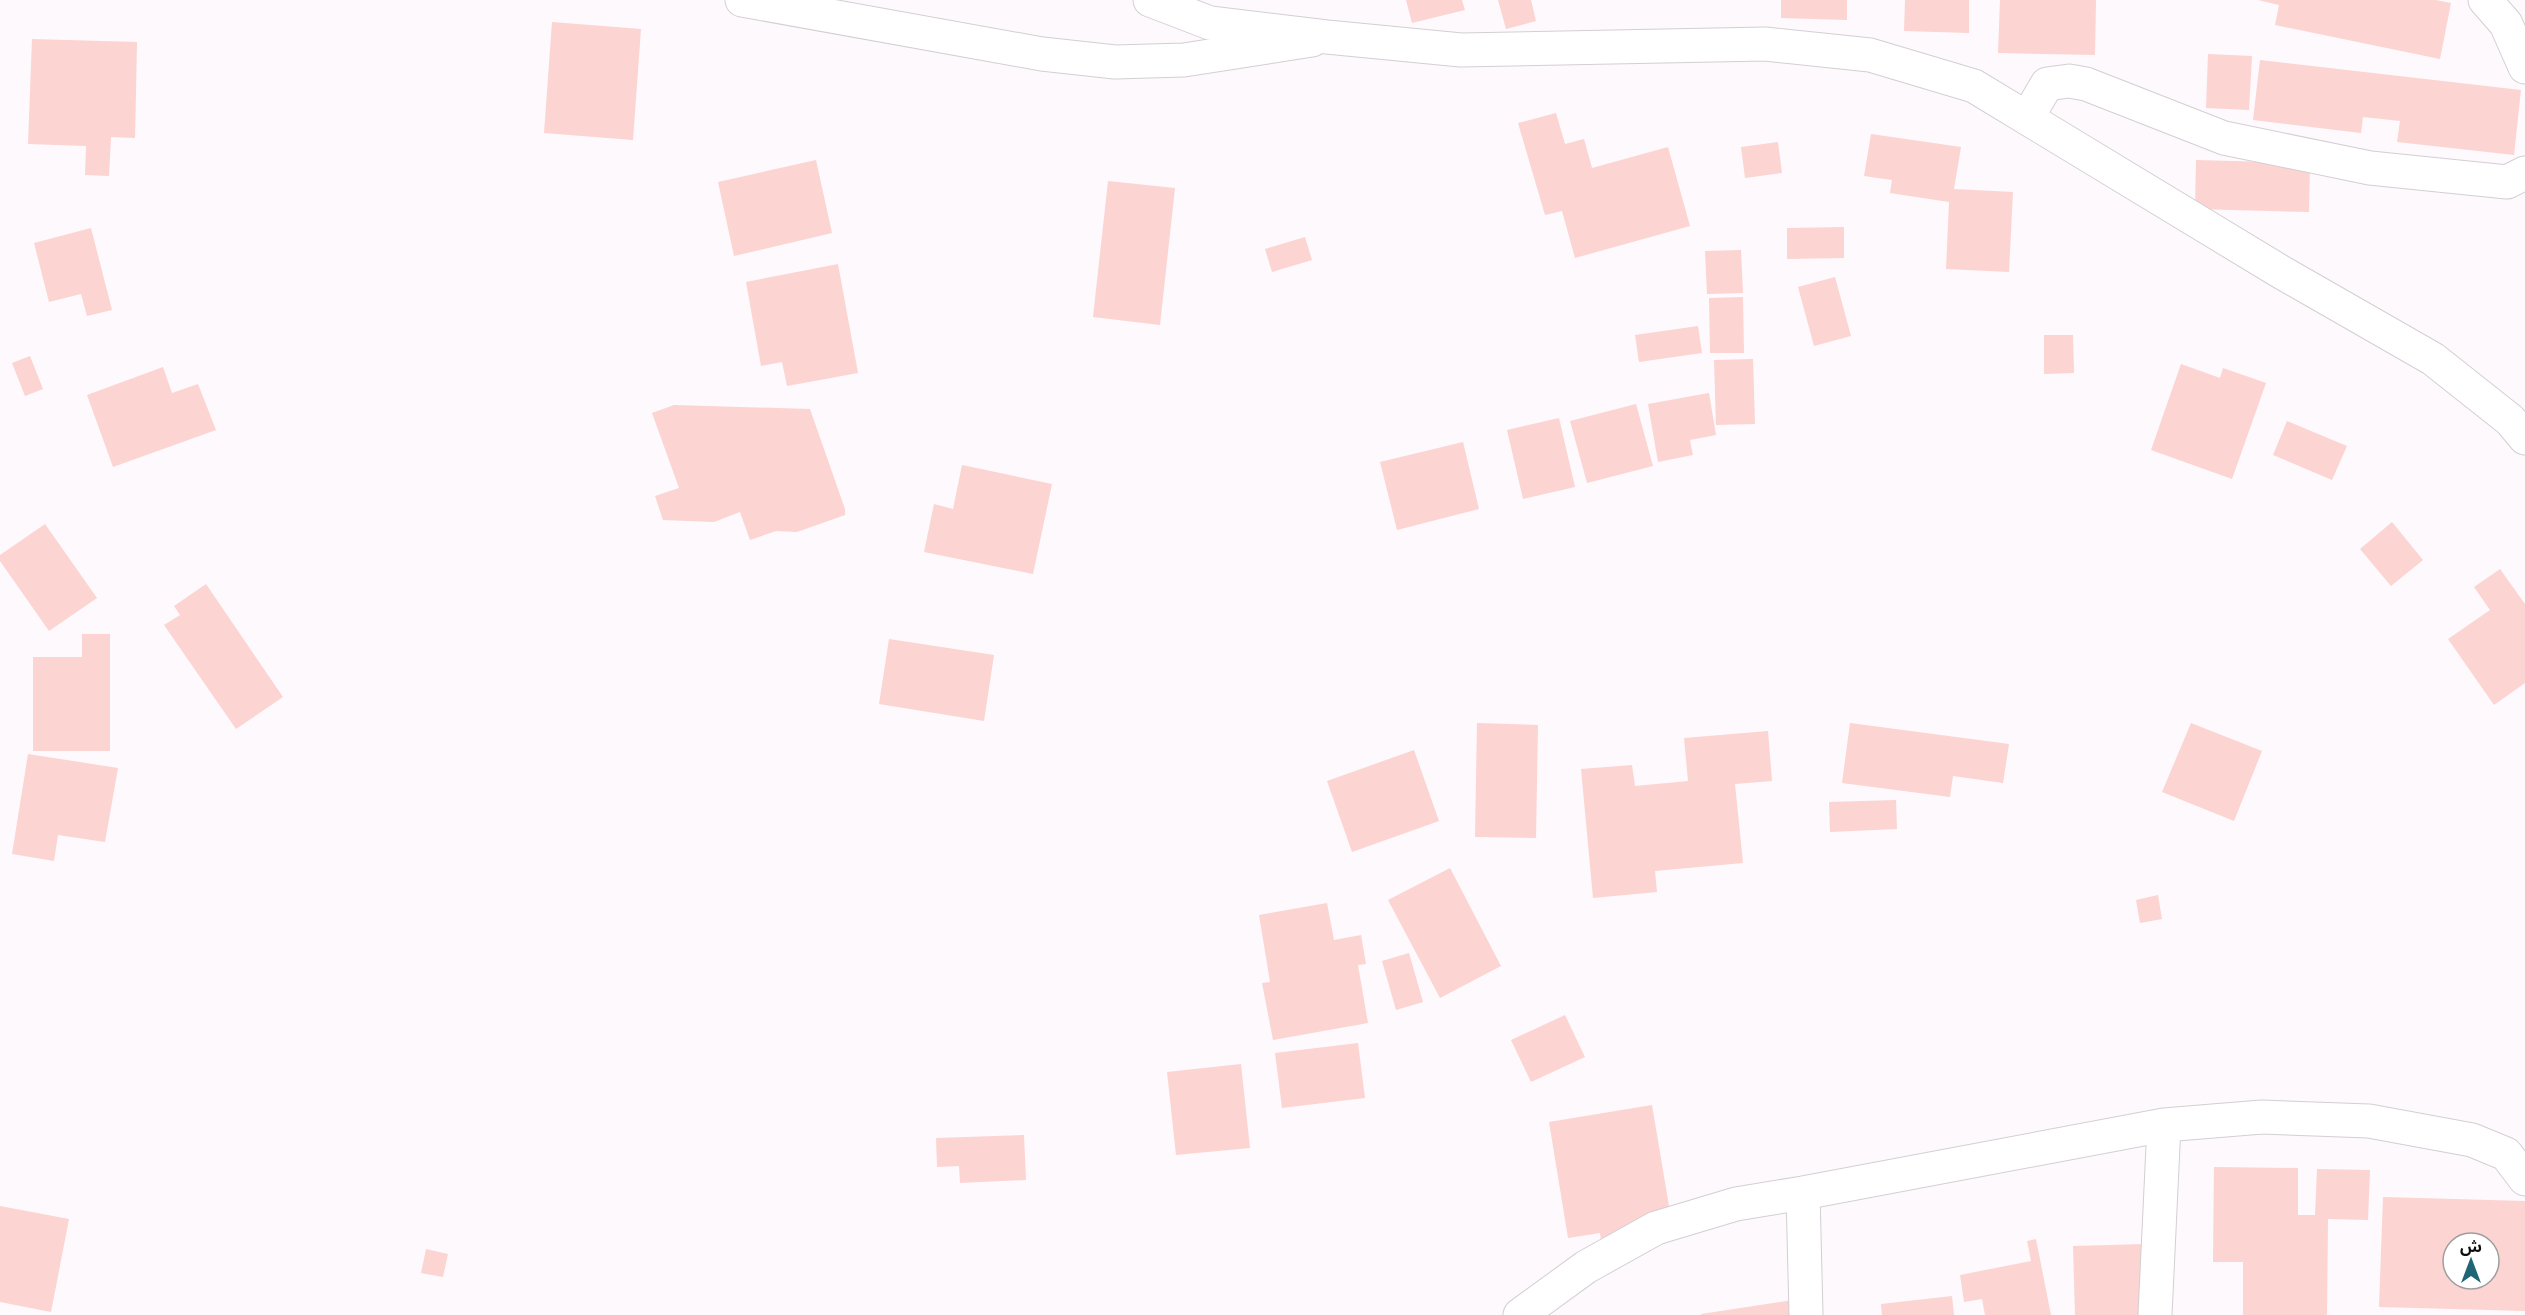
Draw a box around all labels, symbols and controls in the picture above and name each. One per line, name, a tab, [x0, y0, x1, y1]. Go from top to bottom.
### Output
north arrow	[2441, 1231, 2501, 1291]
text: ش	[2460, 1237, 2482, 1256]

